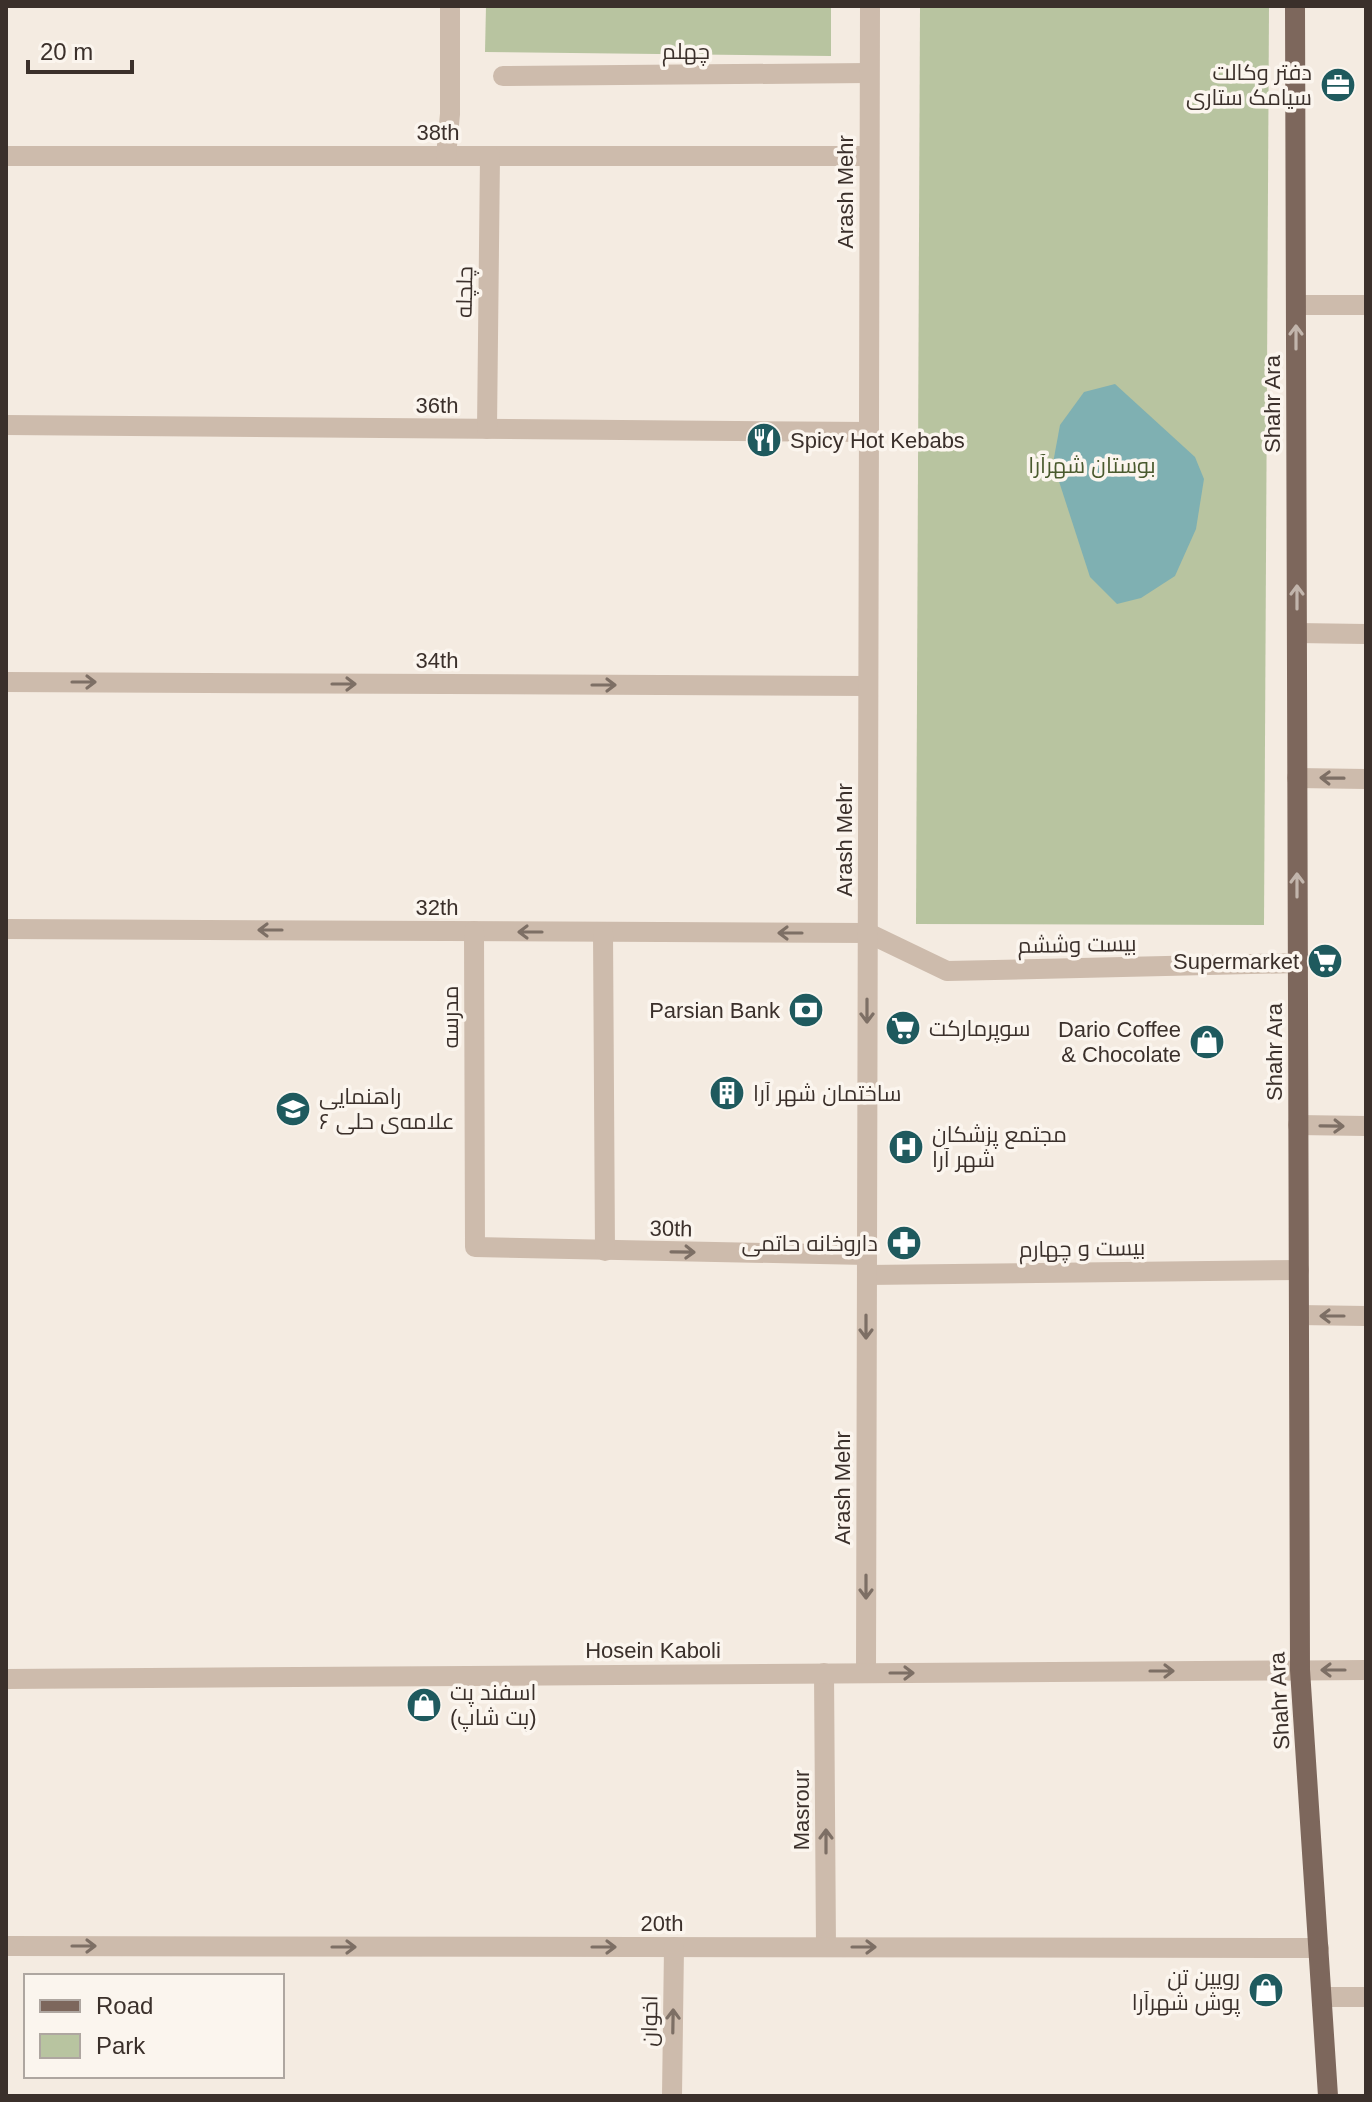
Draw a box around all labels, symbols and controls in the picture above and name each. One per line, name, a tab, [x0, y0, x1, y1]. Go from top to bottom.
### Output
scale bar	[28, 24, 132, 74]
text: 20 m	[40, 38, 93, 65]
street label: چهلم	[662, 39, 710, 67]
place label: دفتر وکالت سیامک ستاری	[1186, 60, 1312, 110]
office icon: دفتر وکالت سیامک ستاری	[1319, 66, 1357, 104]
street label: 38th	[417, 120, 459, 145]
street label: Arash Mehr	[833, 135, 858, 249]
street label: چلچله	[452, 266, 479, 318]
one-way arrow	[1288, 324, 1304, 351]
street label: Shahr Ara	[1260, 354, 1285, 453]
street label: 36th	[416, 393, 458, 418]
restaurant icon: Spicy Hot Kebabs	[745, 421, 783, 459]
place label: Spicy Hot Kebabs	[790, 428, 965, 453]
park label: بوستان شهرآرا	[1028, 453, 1156, 479]
one-way arrow	[1289, 584, 1305, 611]
street label: 34th	[416, 648, 458, 673]
one-way arrow	[70, 674, 97, 690]
one-way arrow	[330, 676, 357, 691]
one-way arrow	[590, 677, 617, 693]
one-way arrow	[1319, 771, 1346, 786]
street label: Arash Mehr	[832, 783, 857, 897]
one-way arrow	[1289, 872, 1305, 899]
street label: 32th	[416, 895, 458, 920]
one-way arrow	[257, 922, 284, 938]
one-way arrow	[517, 924, 544, 940]
one-way arrow	[777, 925, 804, 940]
street label: بیست وششم	[1017, 931, 1137, 961]
supermarket icon: Supermarket	[1306, 942, 1344, 980]
place label: Supermarket	[1173, 949, 1299, 974]
street label: مدرسه	[438, 986, 463, 1048]
bank icon: Parsian Bank	[787, 991, 825, 1029]
one-way arrow	[859, 997, 875, 1024]
place label: Parsian Bank	[649, 998, 781, 1023]
street label: Shahr Ara	[1262, 1002, 1287, 1101]
supermarket icon: سوپرماركت	[884, 1009, 922, 1047]
place label: سوپرماركت	[929, 1016, 1031, 1043]
place label: Dario Coffee & Chocolate	[1058, 1017, 1181, 1067]
shop icon: Dario Coffee & Chocolate	[1188, 1023, 1226, 1061]
building icon: ساختمان شهر آرا	[708, 1074, 746, 1112]
place label: ساختمان شهر آرا	[753, 1081, 902, 1107]
place label: راهنمایی علامه‌ی حلی ۶	[319, 1084, 455, 1135]
school or university icon: راهنمایی علامه‌ی حلی ۶	[274, 1090, 312, 1128]
one-way arrow	[1318, 1118, 1345, 1134]
place label: مجتمع پزشکان شهر آرا	[932, 1122, 1067, 1173]
hospital icon: مجتمع پزشکان شهر آرا	[887, 1128, 925, 1166]
street label: 30th	[649, 1216, 693, 1241]
pharmacy icon: داروخانه حاتمی	[885, 1224, 923, 1262]
place label: داروخانه حاتمی	[741, 1231, 878, 1257]
street label: بیست و چهارم	[1019, 1235, 1145, 1265]
one-way arrow	[669, 1244, 696, 1260]
one-way arrow	[1319, 1308, 1346, 1323]
one-way arrow	[859, 1313, 874, 1340]
street label: Arash Mehr	[830, 1431, 855, 1545]
one-way arrow	[858, 1573, 874, 1600]
street label: Hosein Kaboli	[585, 1638, 721, 1663]
street label: Shahr Ara	[1264, 1651, 1295, 1750]
one-way arrow	[1320, 1662, 1347, 1678]
one-way arrow	[1148, 1663, 1175, 1679]
one-way arrow	[888, 1665, 915, 1681]
place label: اسفند پت (پت شاپ)	[450, 1680, 537, 1732]
shop icon: اسفند پت (پت شاپ)	[405, 1686, 443, 1724]
street label: Masrour	[789, 1770, 814, 1850]
one-way arrow	[818, 1828, 834, 1855]
street label: 20th	[641, 1911, 683, 1936]
one-way arrow	[70, 1938, 97, 1954]
one-way arrow	[330, 1939, 357, 1955]
one-way arrow	[590, 1939, 617, 1955]
one-way arrow	[850, 1939, 877, 1955]
place label: رویین تن پوش شهرآرا	[1132, 1965, 1240, 2017]
shop icon: رویین تن پوش شهرآرا	[1247, 1971, 1285, 2009]
legend	[24, 1974, 284, 2078]
text: Road	[96, 1992, 153, 2019]
street label: اخوان	[637, 1995, 662, 2047]
one-way arrow	[665, 2008, 681, 2035]
text: Park	[96, 2032, 146, 2059]

